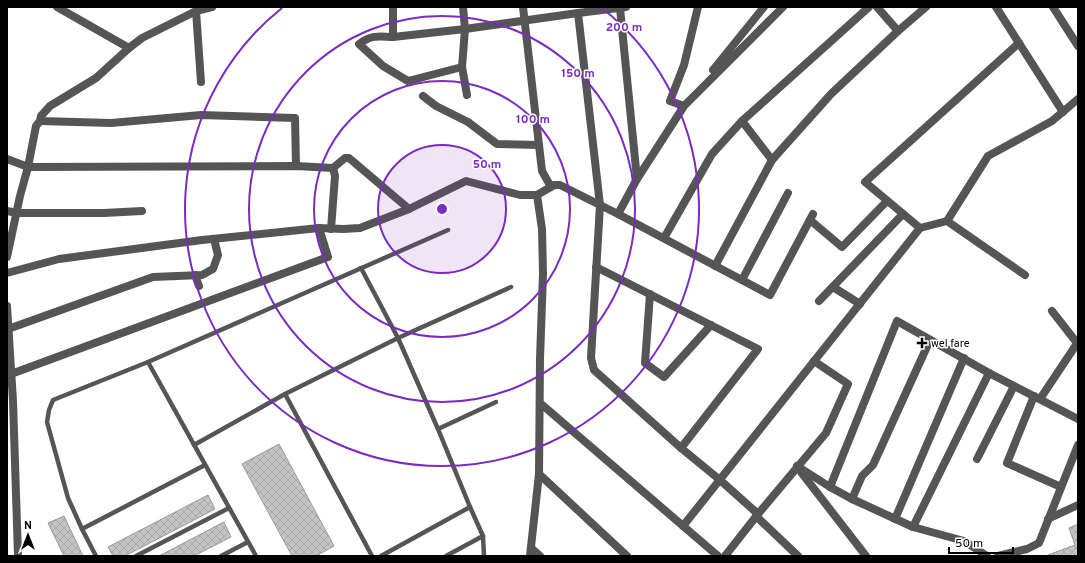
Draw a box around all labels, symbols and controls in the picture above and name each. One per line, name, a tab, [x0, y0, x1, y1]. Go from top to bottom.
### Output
text: 200 m	[606, 20, 642, 36]
text: 150 m	[561, 66, 595, 82]
text: 100 m	[516, 112, 550, 128]
text: 50 m	[473, 157, 501, 173]
centre of rings	[435, 202, 449, 216]
marker: wel fare	[916, 337, 928, 349]
place label: wel fare	[931, 337, 970, 351]
north arrow	[8, 515, 48, 555]
text: N	[24, 519, 32, 533]
scale bar	[949, 529, 1013, 555]
text: 50 m	[955, 536, 983, 552]

